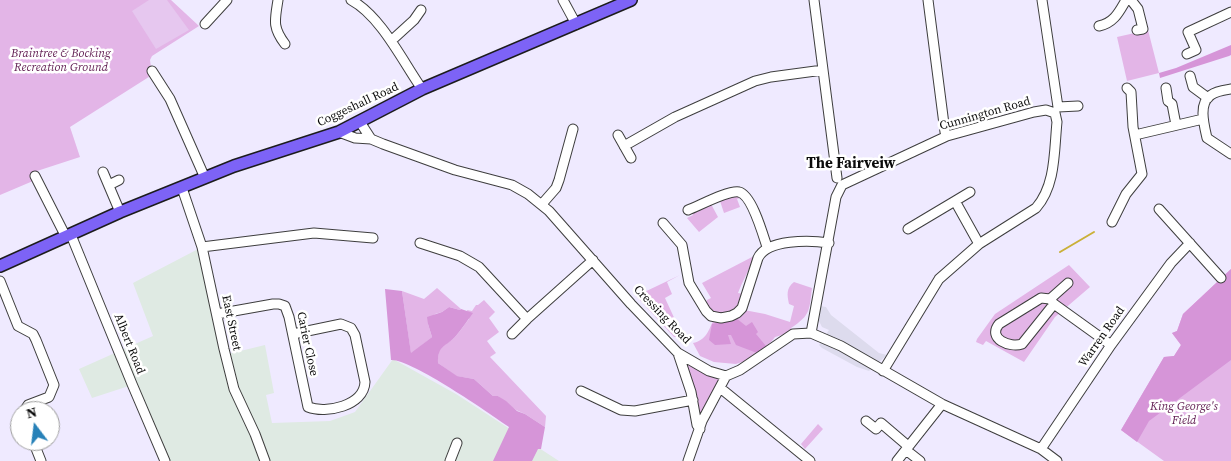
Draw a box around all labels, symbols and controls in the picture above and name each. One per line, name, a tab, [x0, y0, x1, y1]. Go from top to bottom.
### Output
park label: Braintree & Bocking Recreation Ground	[11, 47, 111, 75]
street label: Coggeshall Road	[315, 80, 401, 130]
street label: Cunnington Road	[938, 94, 1032, 134]
district label: The Fairveiw	[806, 155, 896, 173]
street label: Cressing Road	[630, 283, 694, 347]
street label: East Street	[218, 294, 244, 352]
street label: Warren Road	[1076, 304, 1128, 370]
street label: Carier Close	[293, 311, 321, 377]
street label: Albert Road	[110, 312, 148, 376]
park label: King George's Field	[1150, 400, 1218, 428]
north arrow	[10, 401, 60, 451]
text: N	[24, 401, 39, 423]

